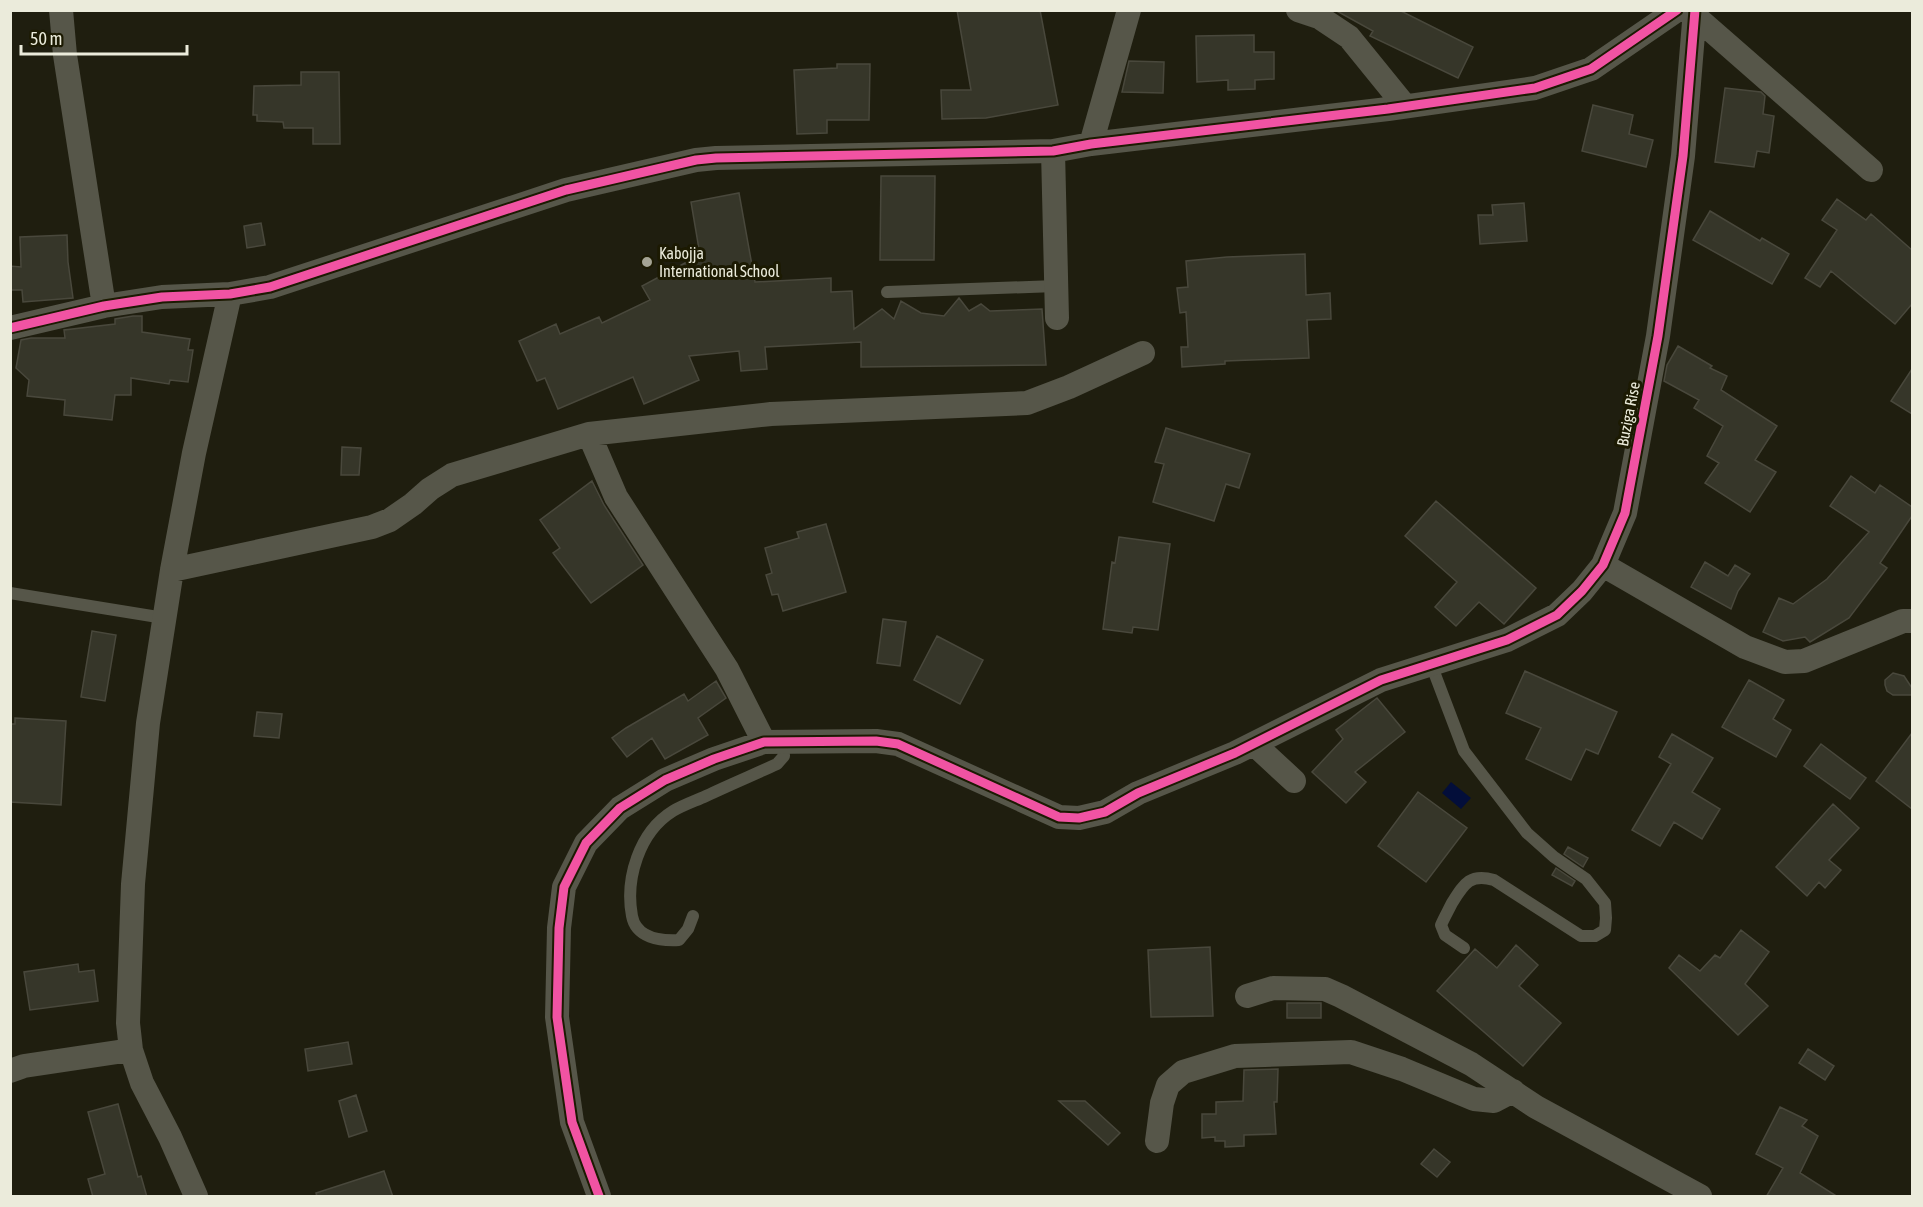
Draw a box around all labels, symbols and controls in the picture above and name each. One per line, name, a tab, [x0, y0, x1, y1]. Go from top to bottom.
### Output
scale bar	[21, 18, 188, 56]
text: 50 m	[30, 28, 62, 49]
place label: Kabojja International School	[659, 244, 780, 280]
marker: Kabojja International School	[640, 255, 654, 269]
street label: Buziga Rise	[1613, 380, 1644, 448]

